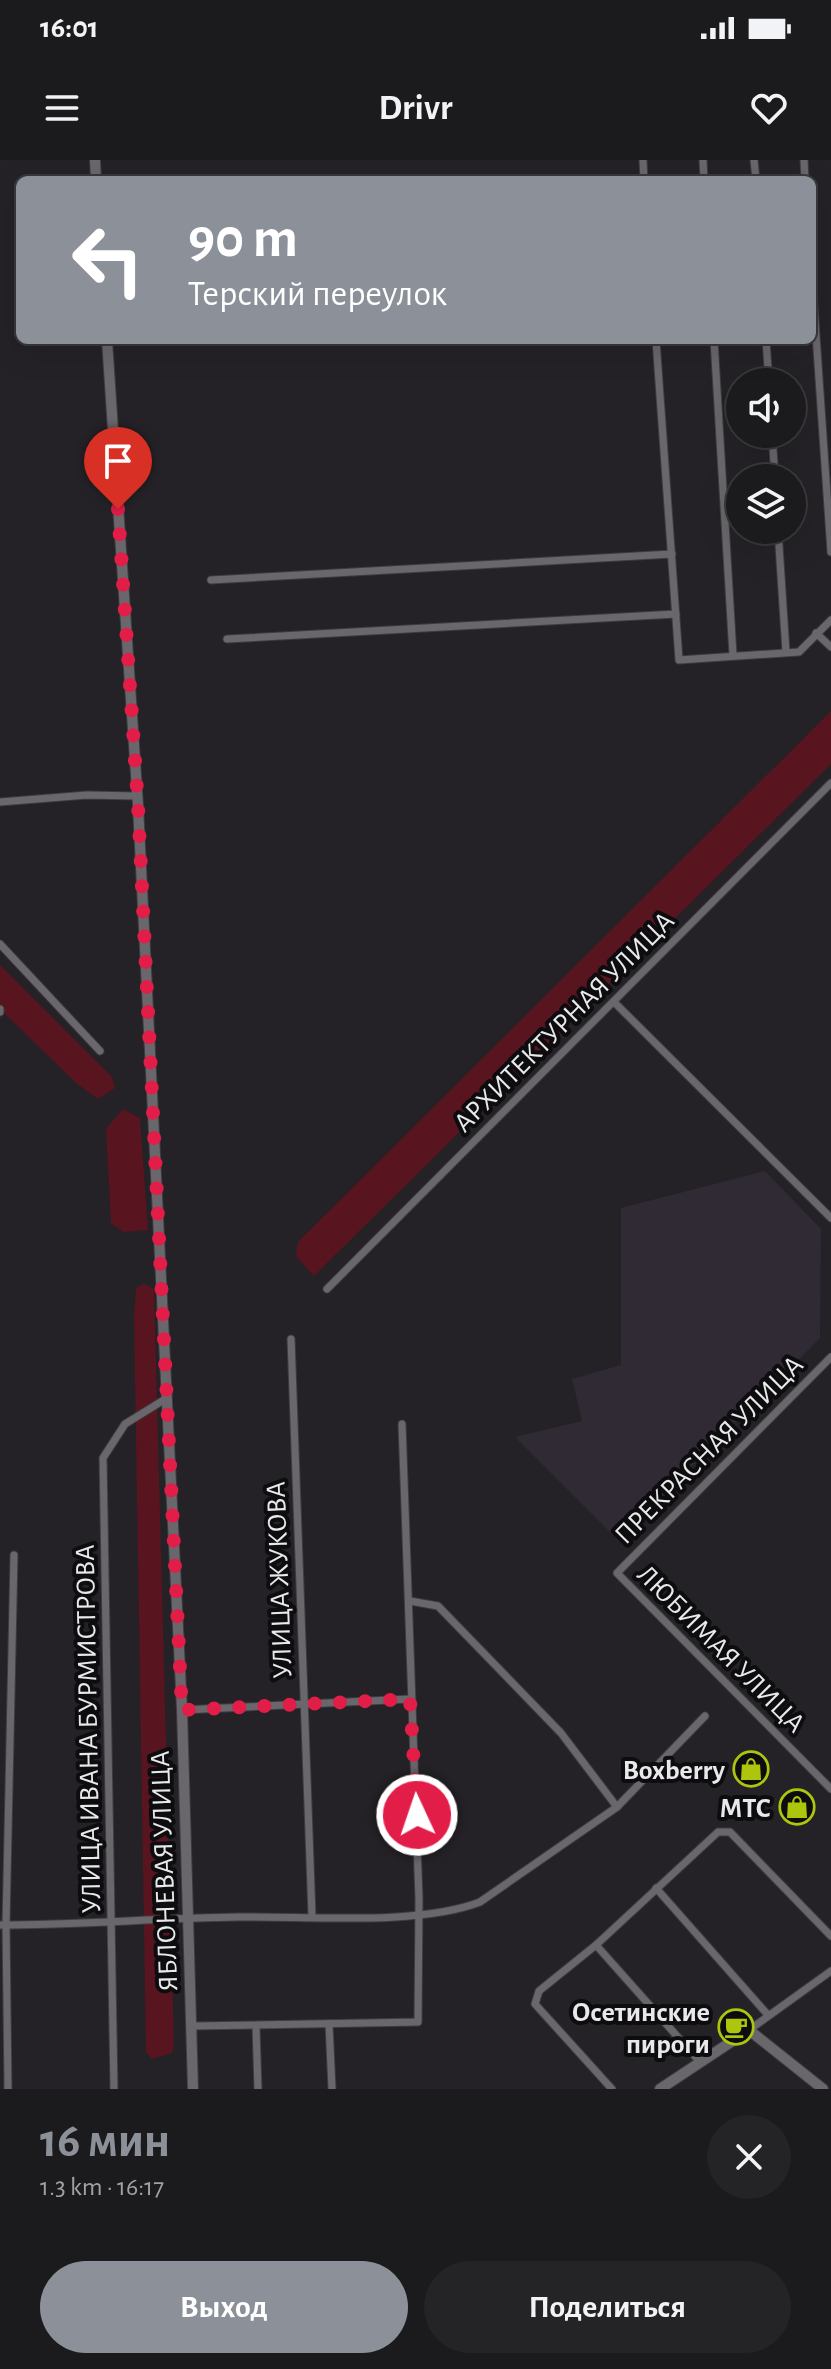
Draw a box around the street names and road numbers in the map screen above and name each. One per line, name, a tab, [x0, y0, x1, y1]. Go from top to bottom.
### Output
street label: АРХИТЕКТУРНАЯ УЛИЦА	[449, 907, 680, 1138]
street label: ПРЕКРАСНАЯ УЛИЦА	[610, 1351, 809, 1550]
street label: УЛИЦА ЖУКОВА	[263, 1481, 297, 1679]
street label: УЛИЦА ИВАНА БУРМИСТРОВА	[72, 1544, 106, 1914]
street label: ЛЮБИМАЯ УЛИЦА	[631, 1560, 810, 1739]
street label: ЯБЛОНЕВАЯ УЛИЦА	[147, 1750, 183, 1992]

